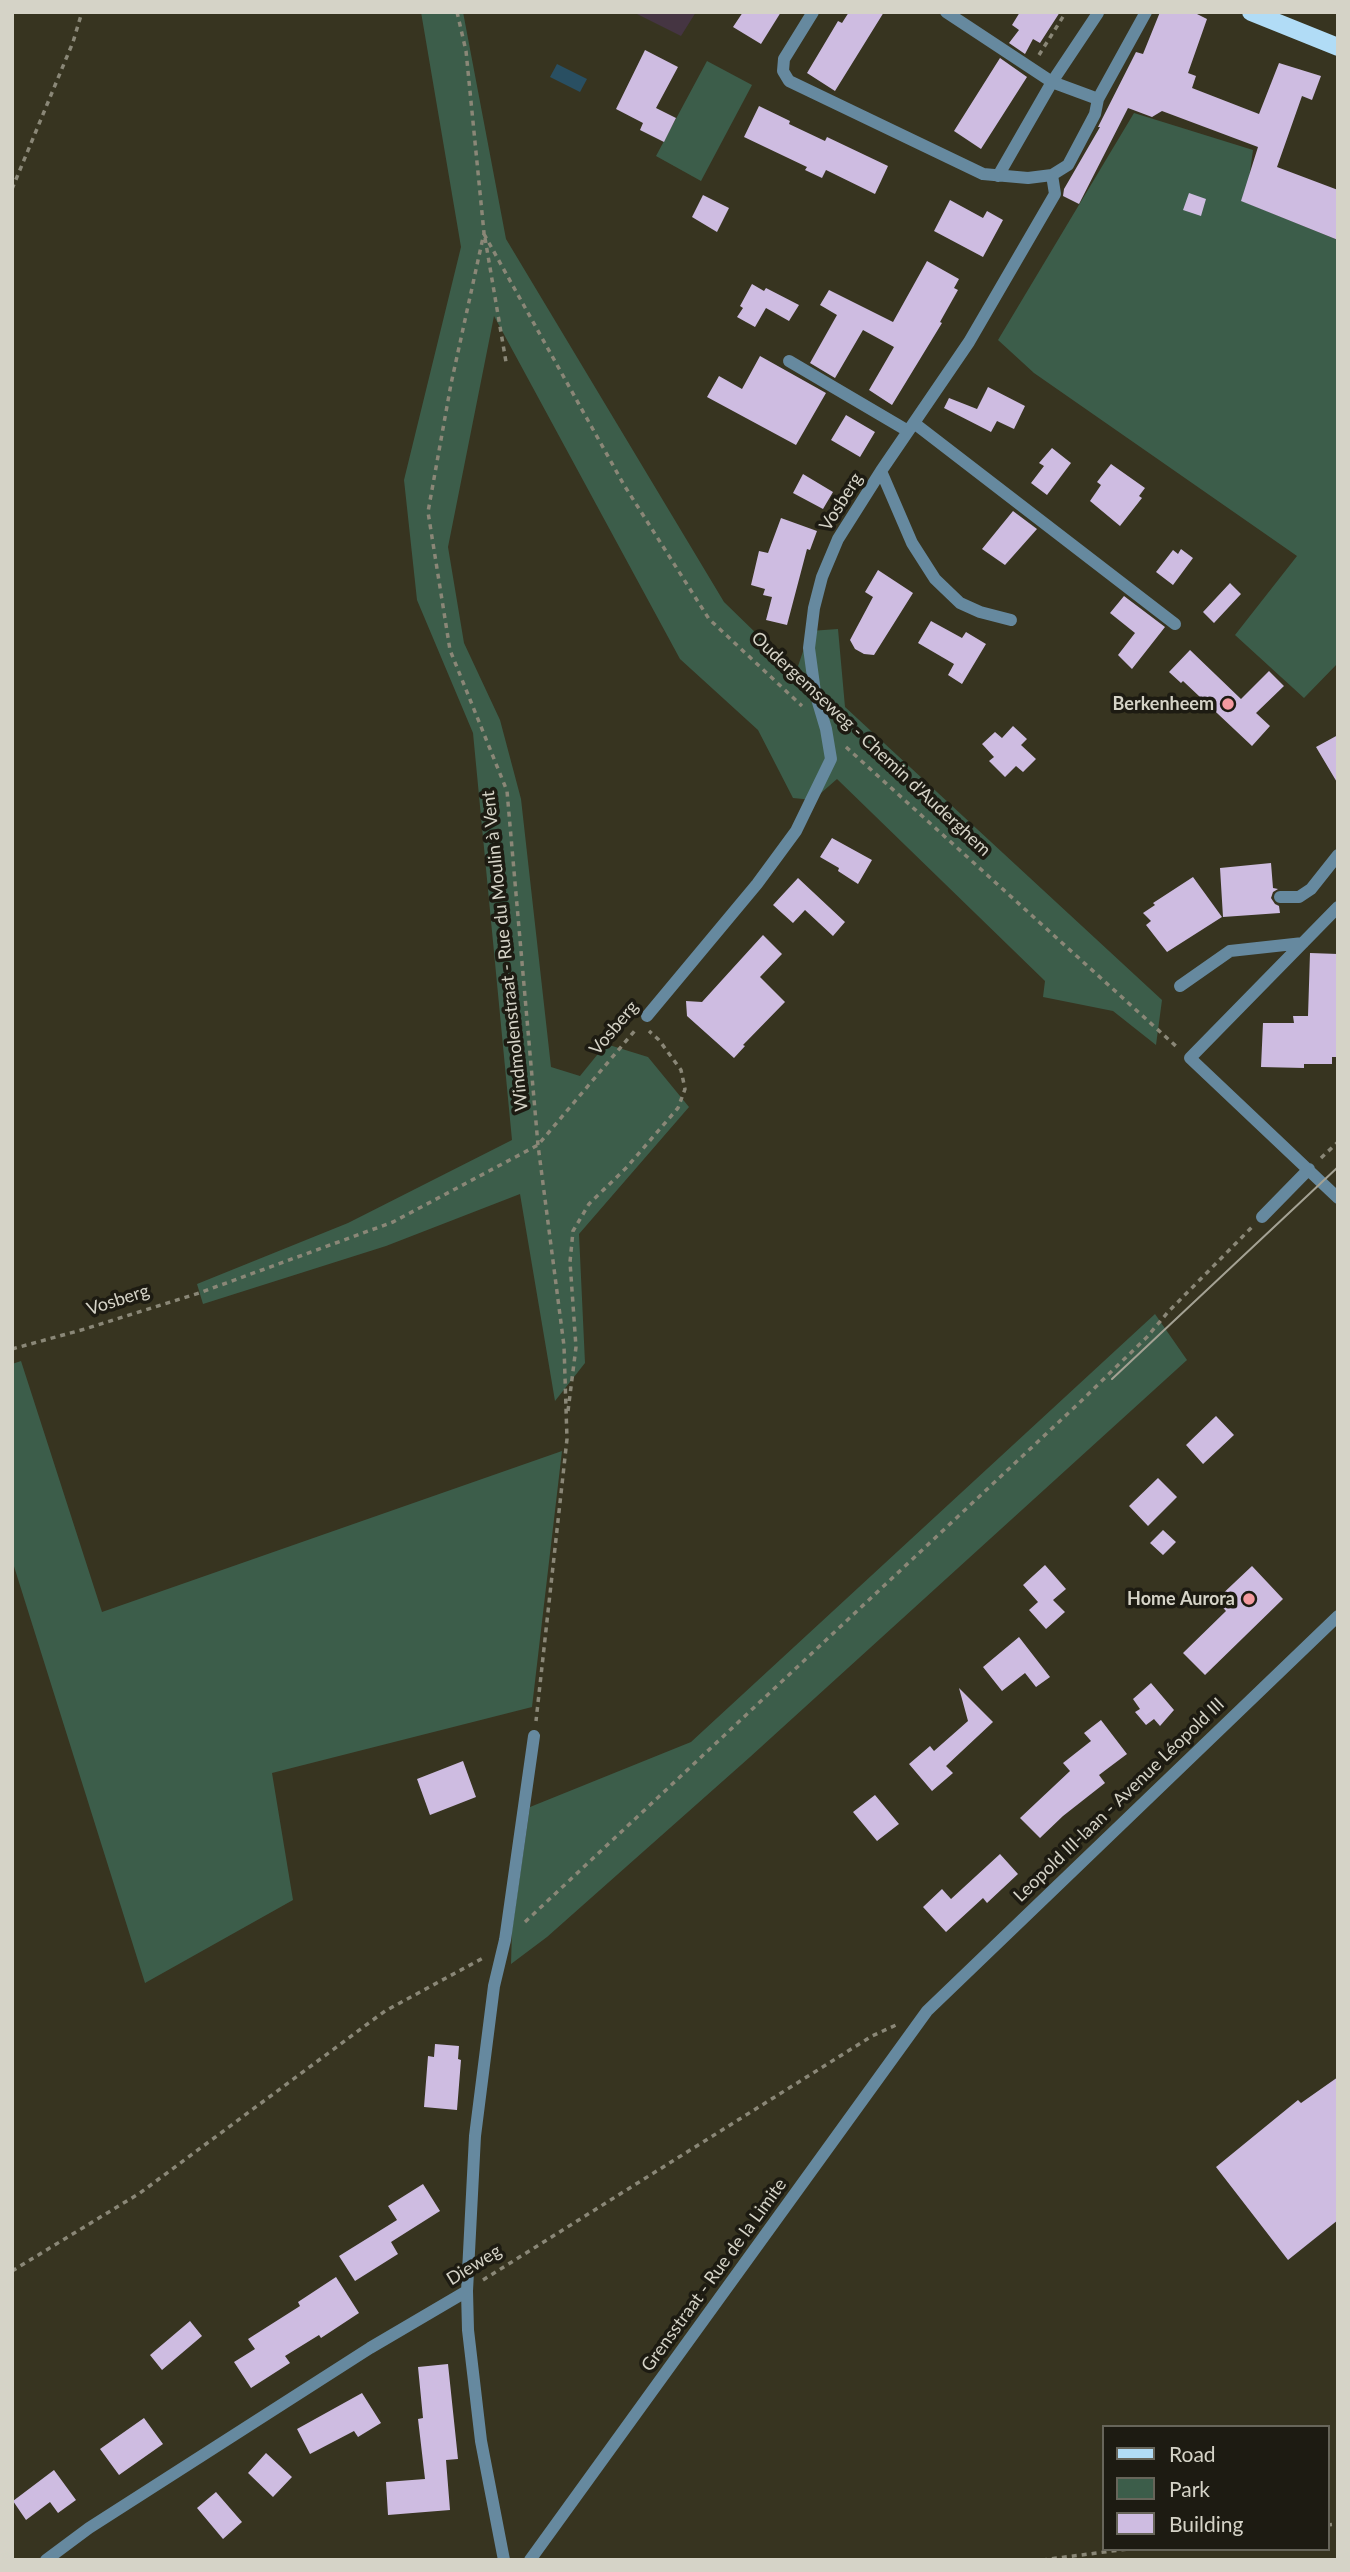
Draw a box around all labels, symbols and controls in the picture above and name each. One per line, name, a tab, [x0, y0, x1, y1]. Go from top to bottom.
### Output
street label: Vosberg	[815, 469, 867, 535]
street label: Oudergemseweg - Chemin d'Auderghem	[747, 627, 995, 861]
place label: Berkenheem	[1113, 693, 1214, 715]
marker: Berkenheem	[1220, 696, 1236, 712]
street label: Windmolenstraat - Rue du Moulin à Vent	[477, 789, 533, 1113]
street label: Vosberg	[585, 996, 643, 1060]
street label: Vosberg	[84, 1280, 152, 1320]
place label: Home Aurora	[1127, 1588, 1235, 1610]
marker: Home Aurora	[1241, 1591, 1257, 1607]
street label: Leopold III-laan - Avenue Léopold III	[1009, 1693, 1229, 1907]
street label: Grensstraat - Rue de la Limite	[637, 2174, 791, 2376]
street label: Dieweg	[443, 2240, 505, 2290]
legend	[1102, 2425, 1329, 2551]
text: Road	[1169, 2441, 1216, 2466]
text: Park	[1169, 2476, 1210, 2501]
text: Building	[1169, 2511, 1244, 2536]

